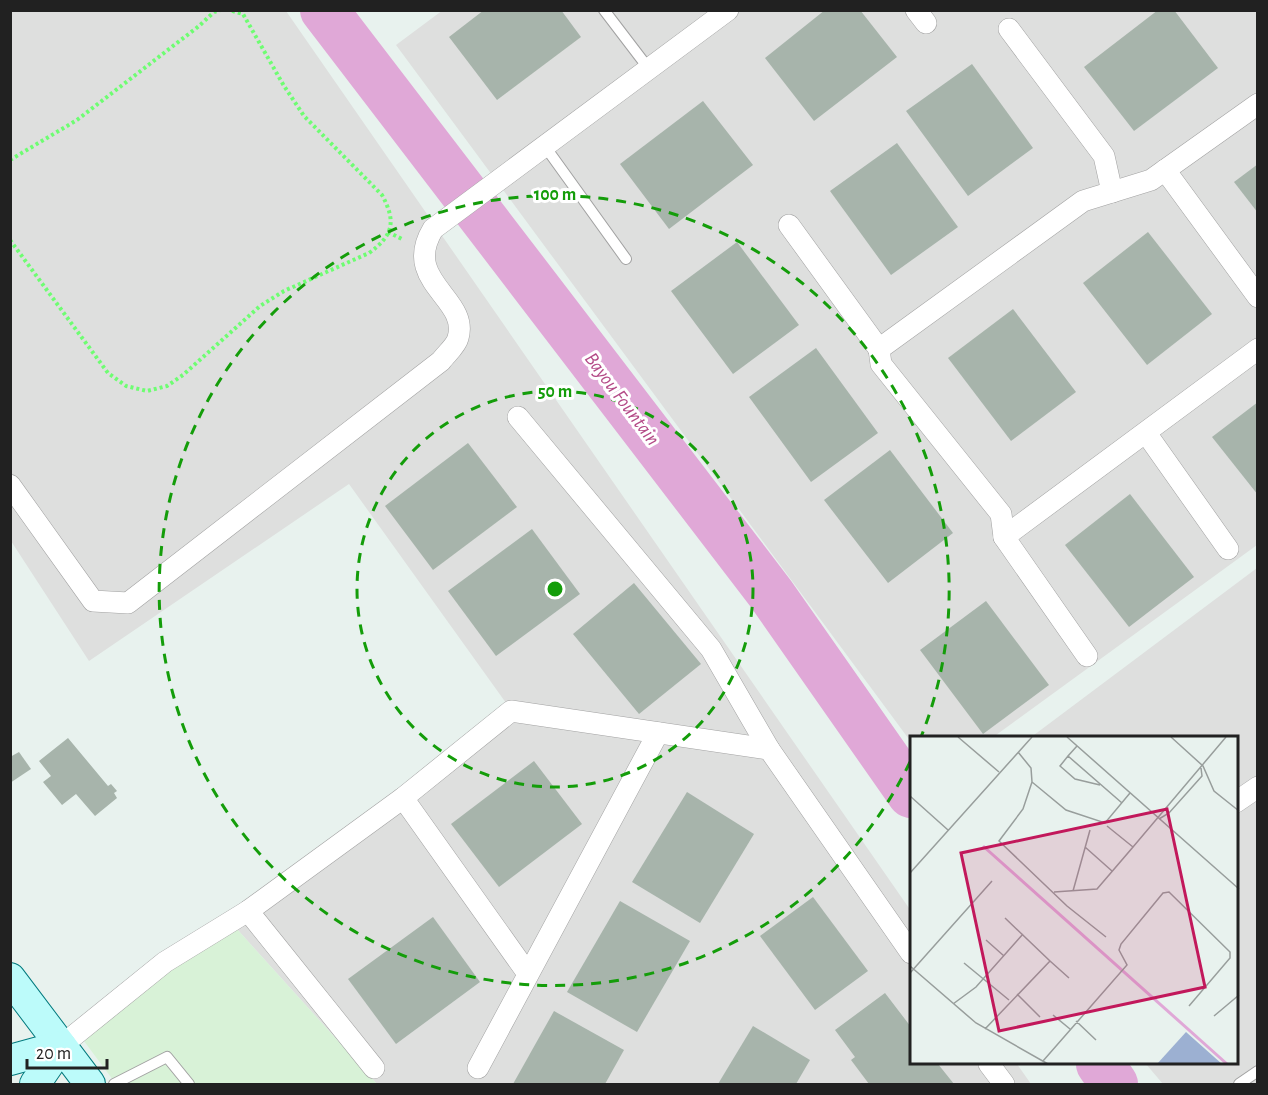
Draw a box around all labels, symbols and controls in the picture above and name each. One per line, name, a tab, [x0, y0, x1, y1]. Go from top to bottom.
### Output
text: 100 m	[534, 186, 576, 204]
water label: Bayou Fountain	[581, 349, 663, 449]
text: 50 m	[538, 383, 572, 401]
centre of rings	[545, 579, 565, 599]
inset map	[910, 736, 1238, 1065]
scale bar	[27, 1032, 106, 1070]
text: 20 m	[36, 1045, 71, 1063]

